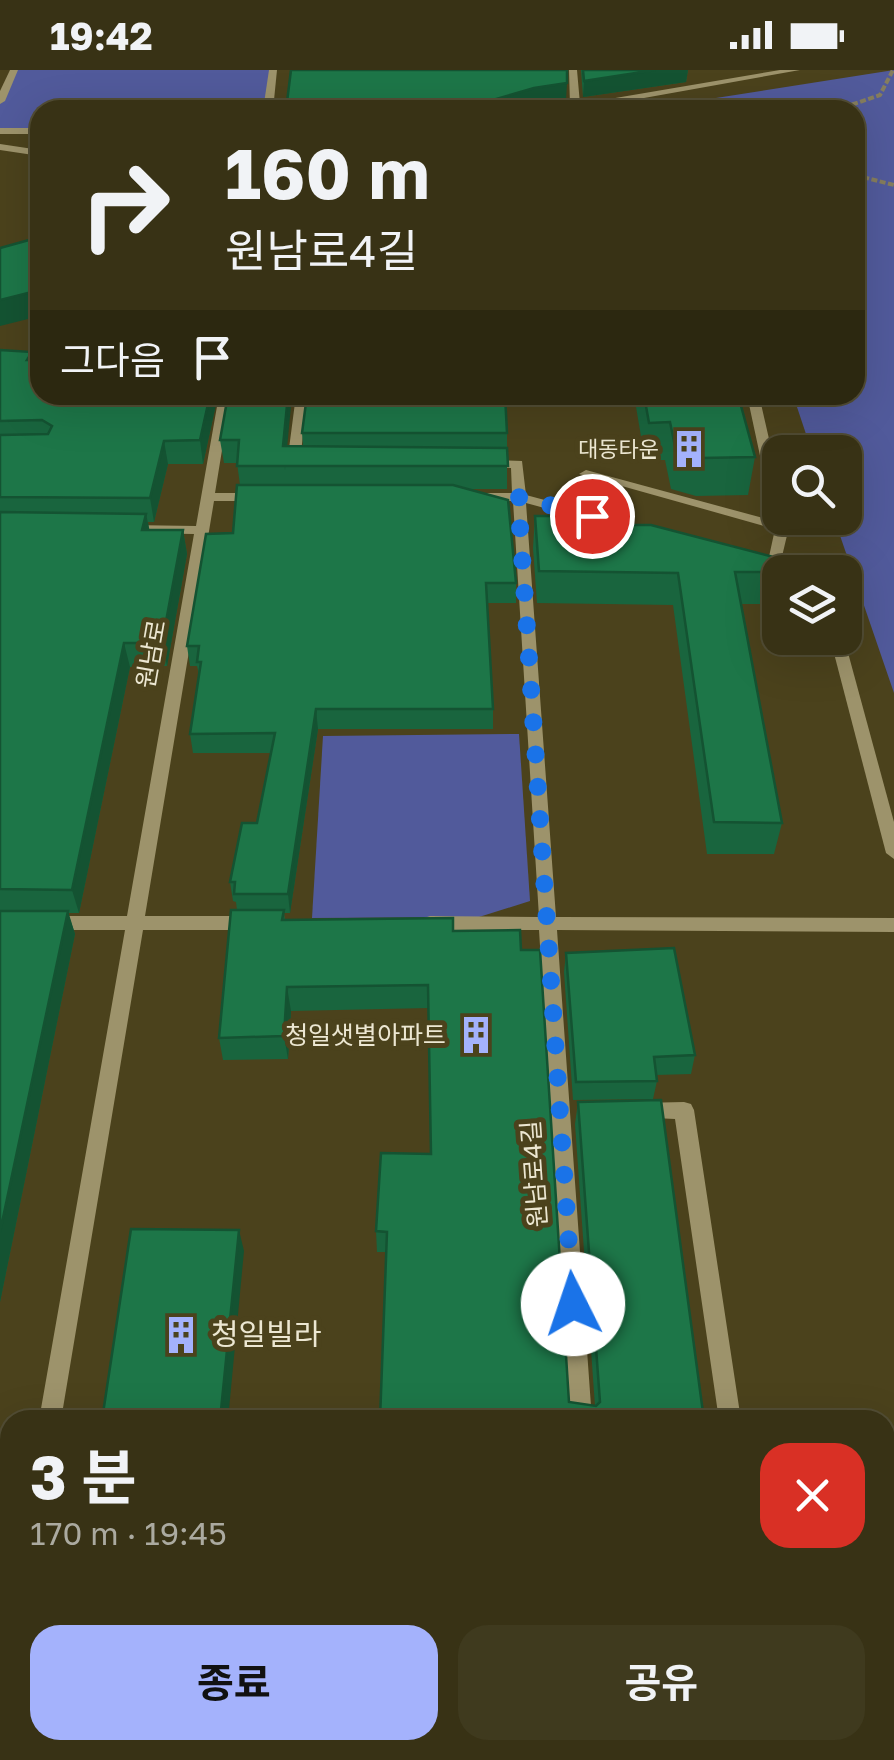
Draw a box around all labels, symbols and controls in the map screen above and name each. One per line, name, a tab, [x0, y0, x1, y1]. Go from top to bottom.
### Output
text: 19:42	[50, 13, 153, 58]
text: 160 m	[225, 130, 430, 214]
icon: right	[60, 140, 190, 270]
text: 원남로4길	[225, 223, 418, 277]
icon: arrive	[185, 330, 240, 385]
text: 그다음	[60, 337, 165, 382]
building icon: 대동타운	[668, 428, 710, 470]
place label: 대동타운	[578, 435, 659, 462]
map controls	[762, 435, 862, 655]
button: search	[762, 435, 862, 535]
pin	[550, 474, 635, 559]
icon: arrive	[565, 489, 620, 544]
button: layers	[762, 555, 862, 655]
street label: 원남로	[129, 617, 172, 691]
building icon: 청일샛별아파트	[455, 1014, 497, 1056]
place label: 청일샛별아파트	[285, 1019, 446, 1050]
street label: 원남로4길	[514, 1119, 553, 1229]
position arrow	[521, 1252, 625, 1356]
building icon: 청일빌라	[160, 1314, 202, 1356]
place label: 청일빌라	[211, 1316, 322, 1352]
text: 3 분	[30, 1440, 137, 1512]
button: close	[760, 1443, 865, 1548]
text: 170 m · 19:45	[30, 1514, 227, 1552]
button: 종료	[30, 1625, 438, 1740]
button: 공유	[458, 1625, 865, 1740]

